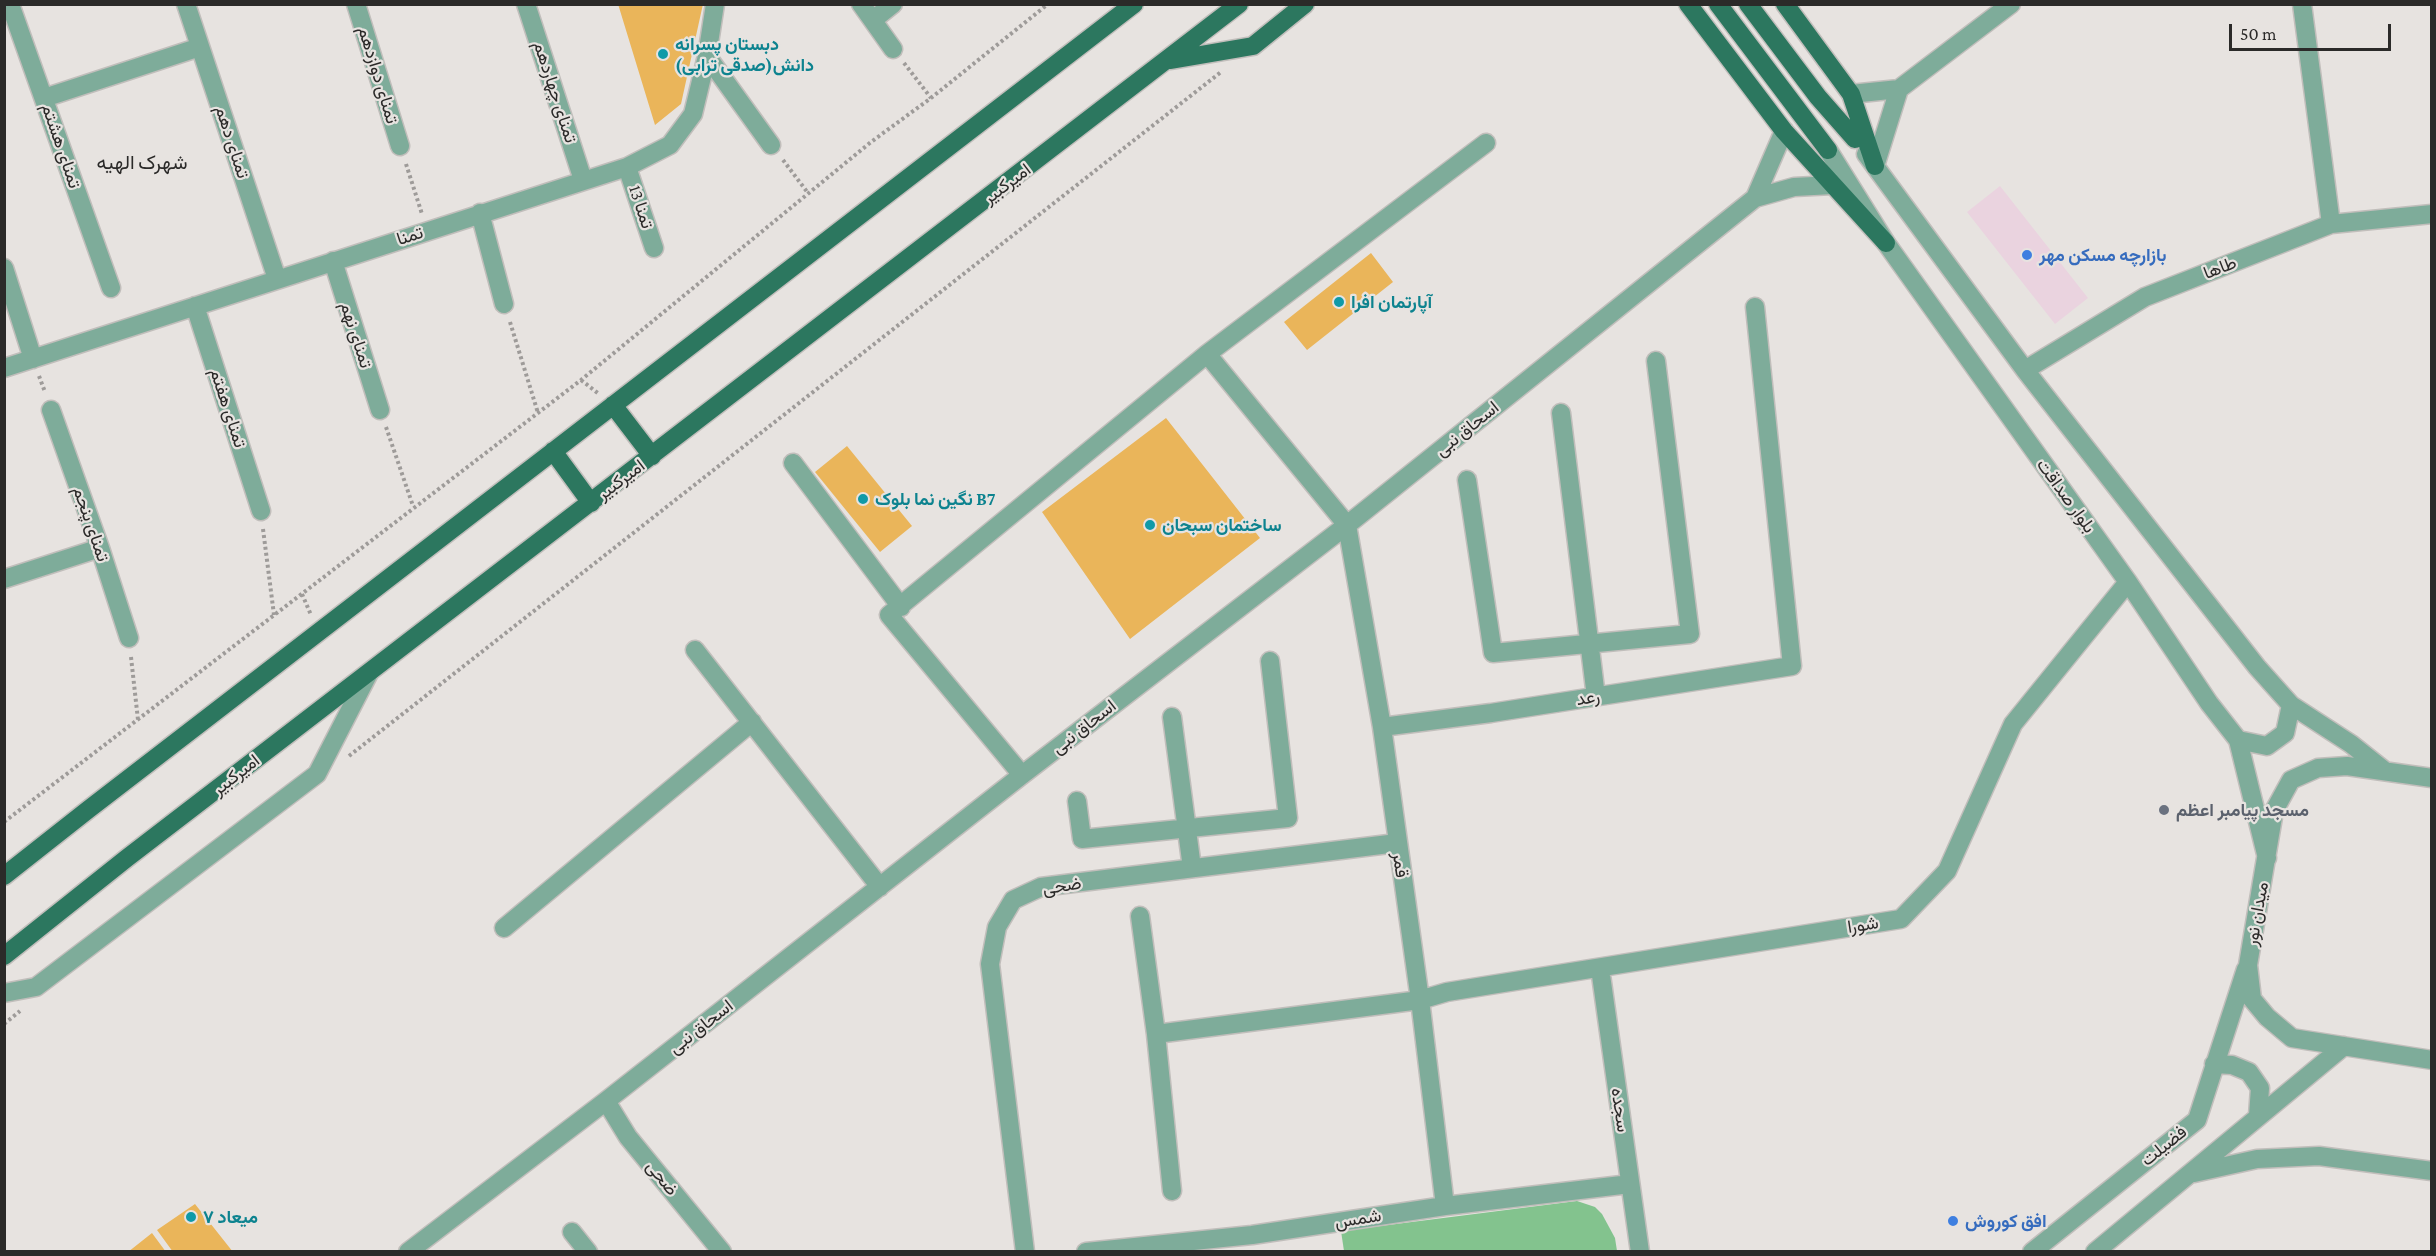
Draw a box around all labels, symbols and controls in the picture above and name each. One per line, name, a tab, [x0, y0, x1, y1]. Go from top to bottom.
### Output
scale bar	[2232, 12, 2394, 50]
street label: تمنای دوازدهم	[353, 24, 403, 126]
text: 50 m	[2240, 24, 2277, 44]
place label: دبستان پسرانه دانش(صدقی ترابی)	[675, 33, 814, 76]
street label: تمنای چهاردهم	[528, 38, 582, 146]
marker: دبستان پسرانه دانش(صدقی ترابی)	[656, 47, 670, 61]
street label: تمنای هشتم	[36, 101, 86, 191]
street label: تمنای دهم	[210, 103, 254, 181]
district label: شهرک الهیه	[97, 151, 187, 175]
street label: امیرکبیر	[979, 159, 1035, 209]
street label: تمنا 13	[624, 182, 658, 232]
street label: تمنا	[394, 222, 426, 250]
place label: بازارچه مسکن مهر	[2039, 244, 2166, 266]
marker: بازارچه مسکن مهر	[2020, 248, 2034, 262]
street label: طاها	[2200, 252, 2240, 284]
place label: آپارتمان افرا	[1351, 291, 1432, 313]
marker: آپارتمان افرا	[1332, 295, 1346, 309]
street label: تمنای نهم	[335, 299, 377, 371]
street label: تمنای هفتم	[205, 366, 251, 450]
street label: اسحاق نبی	[1431, 397, 1503, 461]
street label: امیرکبیر	[593, 455, 649, 505]
street label: بلوار صداقت	[2032, 455, 2100, 537]
street label: تمنای پنجم	[68, 484, 114, 564]
place label: نگین نما بلوک B7	[875, 488, 995, 510]
marker: نگین نما بلوک B7	[856, 492, 870, 506]
place label: ساختمان سبحان	[1162, 514, 1282, 536]
marker: ساختمان سبحان	[1143, 518, 1157, 532]
street label: رعد	[1575, 685, 1601, 711]
street label: اسحاق نبی	[1047, 695, 1121, 759]
street label: امیرکبیر	[208, 750, 264, 800]
place label: مسجد پیامبر اعظم	[2176, 799, 2309, 821]
marker: مسجد پیامبر اعظم	[2157, 803, 2171, 817]
street label: قمر	[1388, 851, 1412, 879]
street label: ضحی	[1041, 872, 1083, 900]
street label: میدان نور	[2241, 880, 2273, 948]
street label: شورا	[1846, 912, 1880, 938]
street label: اسحاق نبی	[664, 995, 738, 1059]
street label: سجده	[1606, 1087, 1634, 1133]
street label: فضیلت	[2137, 1121, 2191, 1171]
street label: ضحی	[641, 1156, 683, 1200]
street label: شمس	[1333, 1205, 1383, 1233]
place label: میعاد ۷	[203, 1206, 258, 1228]
marker: میعاد ۷	[184, 1210, 198, 1224]
place label: افق کوروش	[1965, 1210, 2047, 1232]
marker: افق کوروش	[1946, 1214, 1960, 1228]

